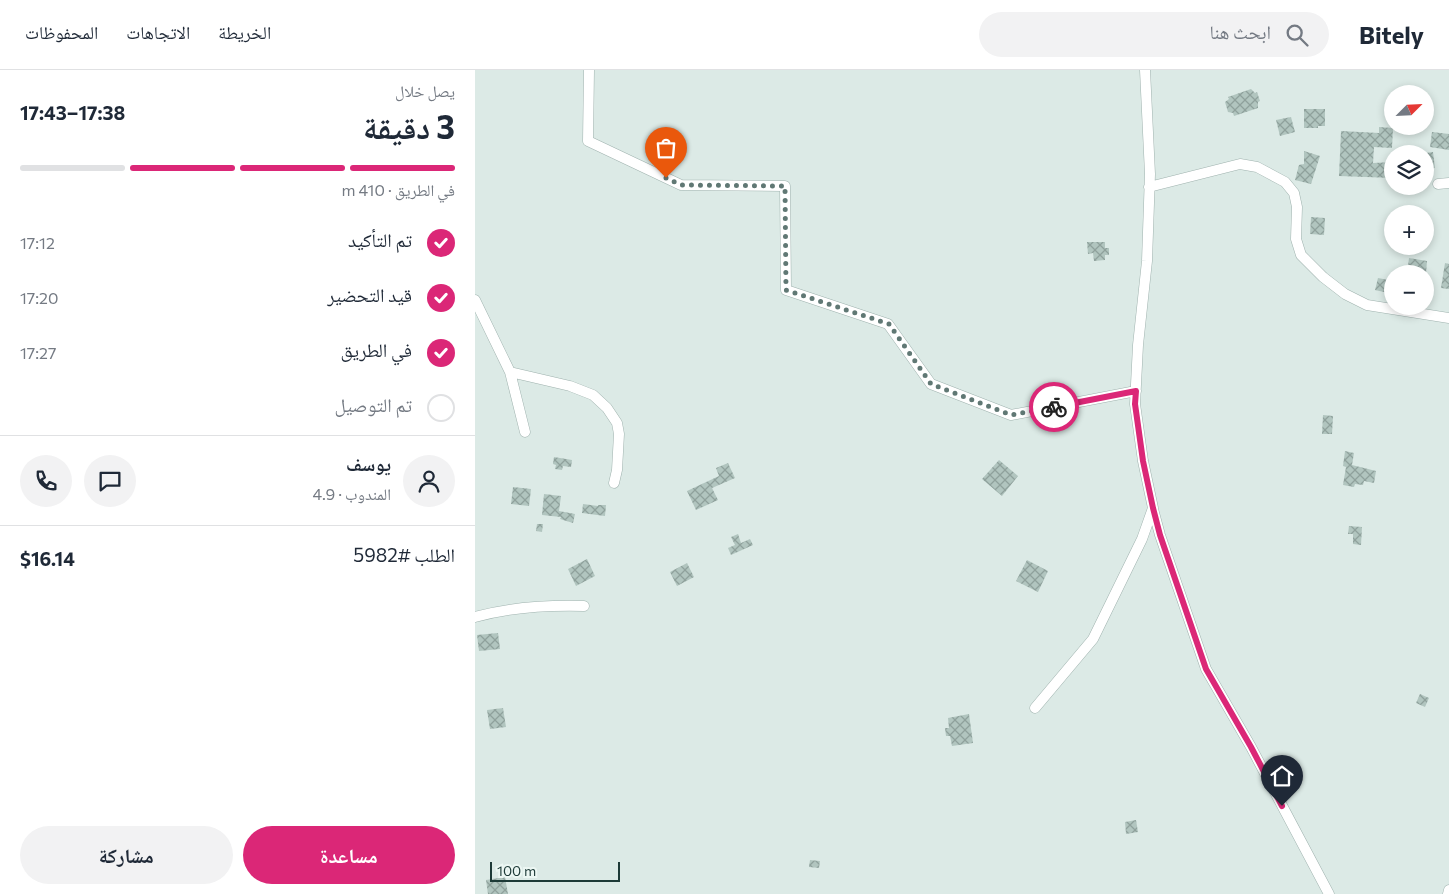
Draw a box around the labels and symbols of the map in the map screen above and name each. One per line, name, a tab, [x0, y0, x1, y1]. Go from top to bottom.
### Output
north arrow	[1384, 85, 1434, 135]
pin	[645, 127, 687, 178]
courier	[1029, 382, 1079, 432]
pin	[1261, 755, 1303, 806]
scale bar	[490, 859, 620, 882]

